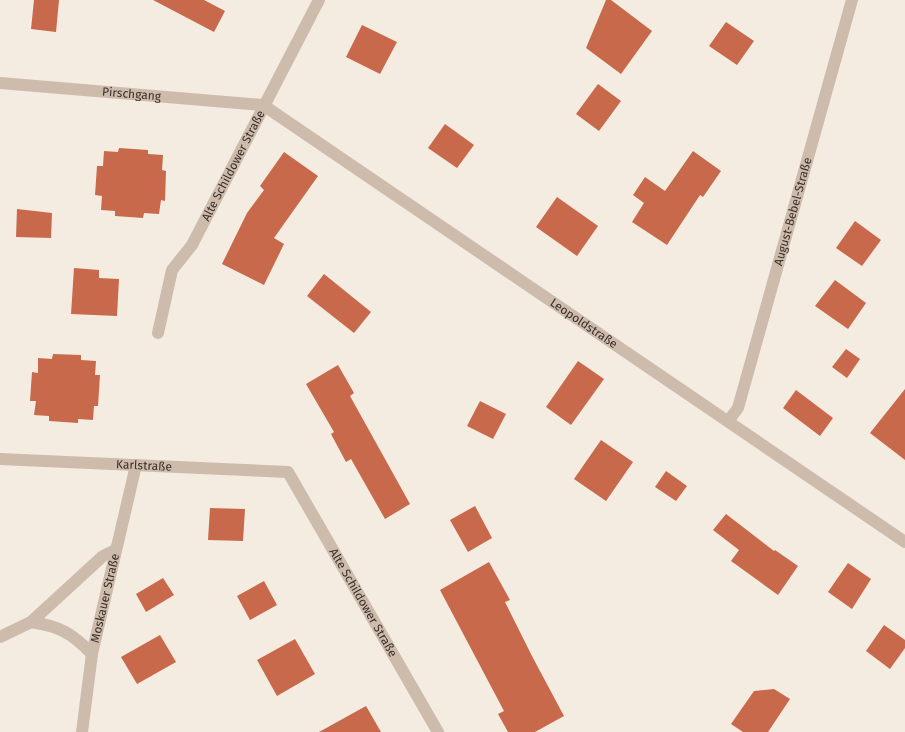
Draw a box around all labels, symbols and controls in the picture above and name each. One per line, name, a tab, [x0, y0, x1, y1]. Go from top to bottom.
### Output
street label: Pirschgang	[102, 85, 162, 104]
street label: Alte Schildower Straße	[199, 108, 268, 223]
street label: August-Bebel-Straße	[771, 156, 815, 267]
street label: Leopoldstraße	[547, 296, 620, 351]
street label: Karlstraße	[116, 457, 172, 474]
street label: Alte Schildower Straße	[327, 546, 400, 659]
street label: Moskauer Straße	[88, 552, 122, 644]

